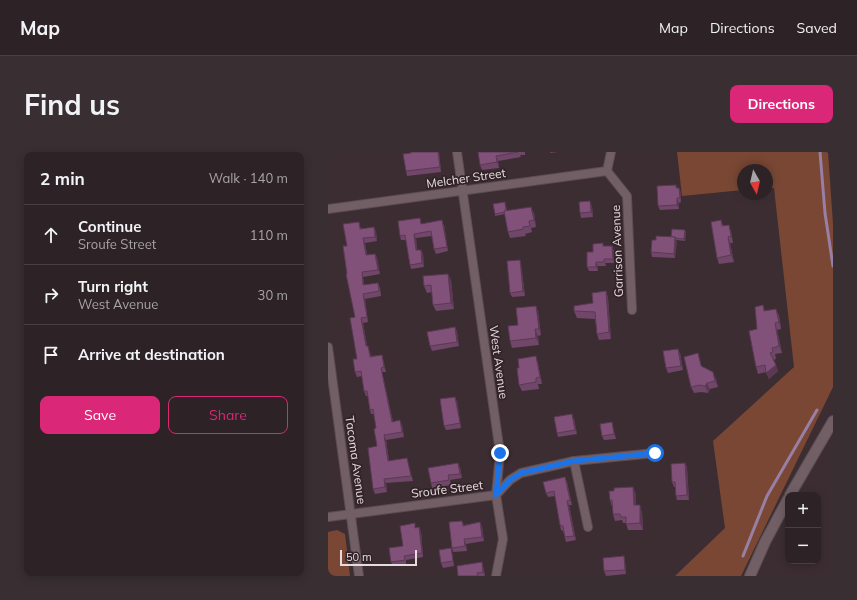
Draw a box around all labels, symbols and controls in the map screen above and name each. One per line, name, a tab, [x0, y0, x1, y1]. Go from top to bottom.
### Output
text: Map	[20, 16, 60, 40]
text: Map	[659, 19, 688, 37]
text: Directions	[710, 19, 775, 37]
text: Saved	[797, 19, 837, 37]
button: Directions	[730, 85, 833, 123]
text: Find us	[24, 87, 120, 122]
north arrow	[737, 164, 773, 200]
street label: Melcher Street	[425, 165, 507, 191]
text: 2 min	[40, 168, 85, 189]
text: Walk · 140 m	[209, 170, 288, 186]
street label: Garrison Avenue	[608, 205, 626, 297]
text: Continue	[78, 217, 141, 236]
icon: ahead	[40, 224, 62, 246]
text: 110 m	[250, 227, 288, 243]
text: Sroufe Street	[78, 236, 156, 252]
text: Turn right	[78, 277, 148, 296]
icon: right	[40, 284, 62, 306]
text: 30 m	[258, 287, 288, 303]
text: West Avenue	[78, 296, 158, 312]
street label: West Avenue	[486, 324, 512, 400]
icon: arrive	[40, 344, 62, 366]
text: Arrive at destination	[78, 345, 225, 364]
button: Save	[40, 396, 160, 434]
button: Share	[168, 396, 288, 434]
street label: Tacoma Avenue	[342, 415, 370, 505]
route end	[491, 444, 509, 462]
route start	[646, 444, 664, 462]
street label: Sroufe Street	[410, 477, 484, 501]
map controls	[785, 492, 821, 564]
button: +	[785, 492, 821, 528]
button: −	[785, 528, 821, 564]
scale bar	[340, 548, 417, 567]
text: 50 m	[346, 550, 372, 564]

